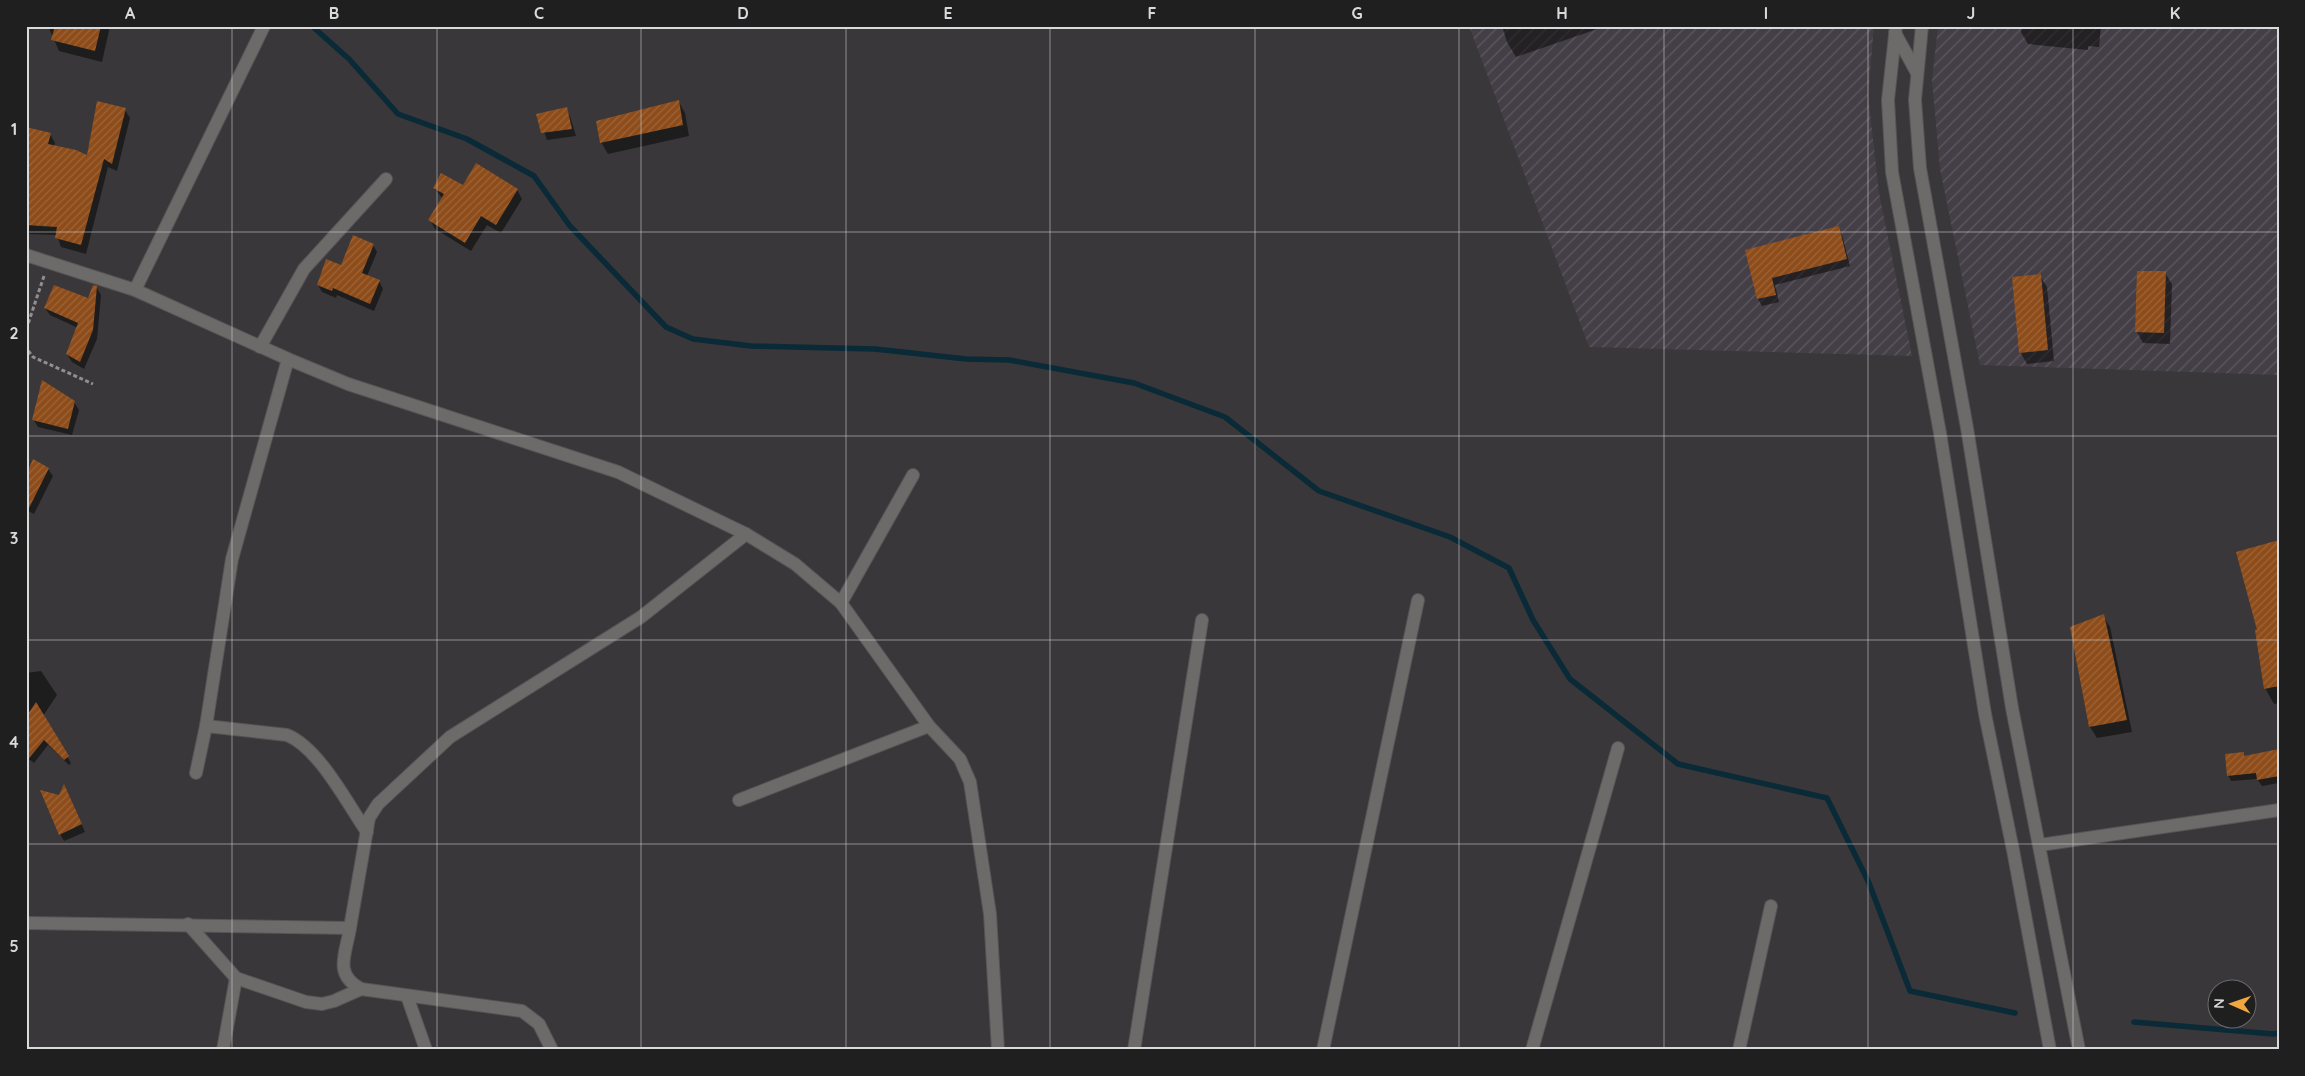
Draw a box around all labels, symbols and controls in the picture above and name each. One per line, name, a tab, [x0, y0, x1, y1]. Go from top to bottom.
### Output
text: A	[125, 3, 136, 23]
text: B	[329, 3, 339, 23]
text: C	[534, 3, 544, 23]
text: D	[737, 3, 749, 23]
text: E	[943, 3, 953, 23]
text: F	[1148, 3, 1157, 23]
text: G	[1351, 3, 1363, 23]
text: H	[1556, 3, 1568, 23]
text: I	[1764, 3, 1768, 23]
text: J	[1967, 3, 1975, 23]
text: K	[2170, 3, 2180, 23]
text: 1	[11, 119, 17, 139]
text: 2	[9, 323, 19, 343]
text: 3	[10, 528, 18, 548]
text: 4	[9, 732, 19, 752]
text: 5	[9, 936, 19, 956]
north arrow	[2208, 978, 2258, 1028]
text: N	[2210, 998, 2228, 1009]

